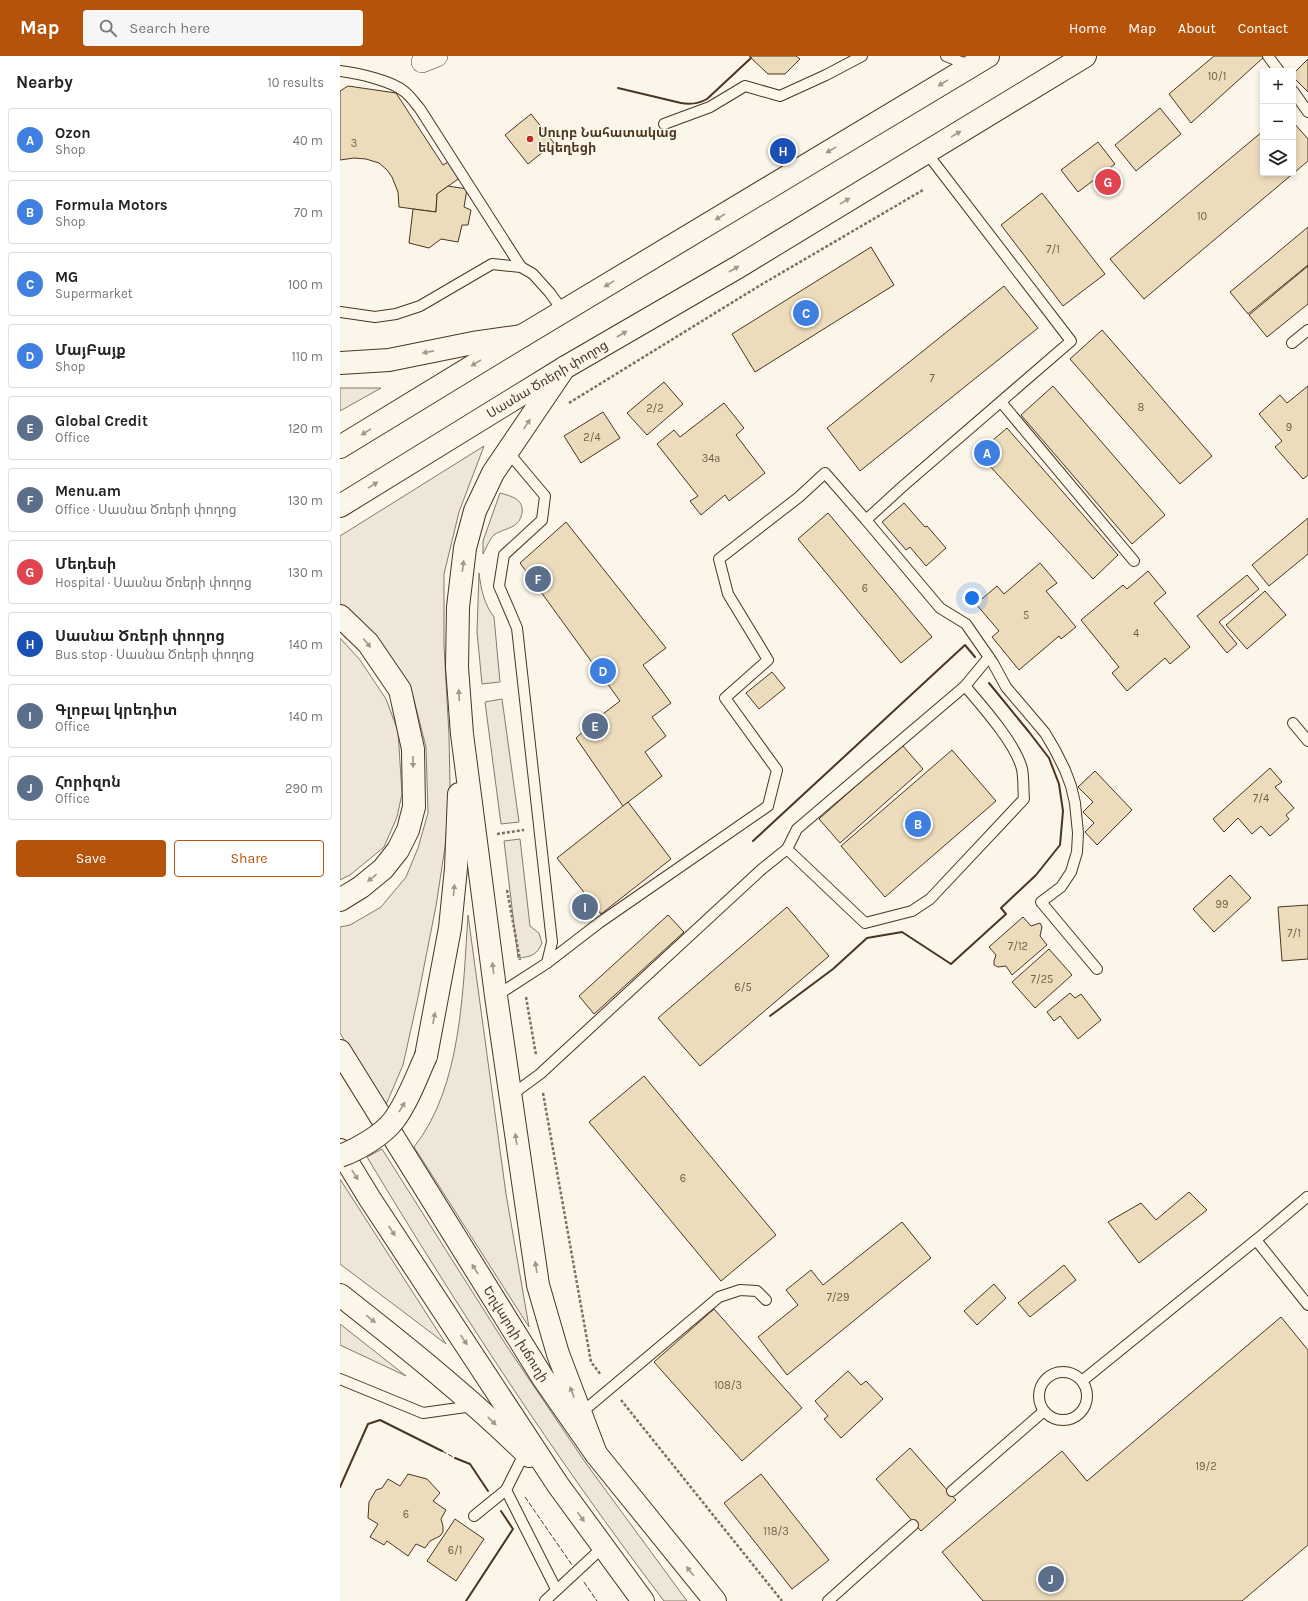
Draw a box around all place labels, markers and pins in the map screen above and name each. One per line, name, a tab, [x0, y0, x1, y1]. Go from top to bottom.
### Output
place label: Սուրբ Նահատակաց եկեղեցի	[538, 125, 677, 155]
marker: Սուրբ Նահատակաց եկեղեցի	[525, 134, 535, 144]
pin: H	[770, 136, 796, 166]
pin: G	[1095, 167, 1121, 197]
pin: C	[793, 298, 819, 328]
pin: A	[974, 438, 1000, 468]
pin: F	[525, 564, 551, 594]
pin: D	[590, 656, 616, 686]
pin: E	[582, 711, 608, 741]
pin: B	[905, 809, 931, 839]
pin: I	[572, 892, 598, 922]
pin: J	[1038, 1564, 1064, 1594]

